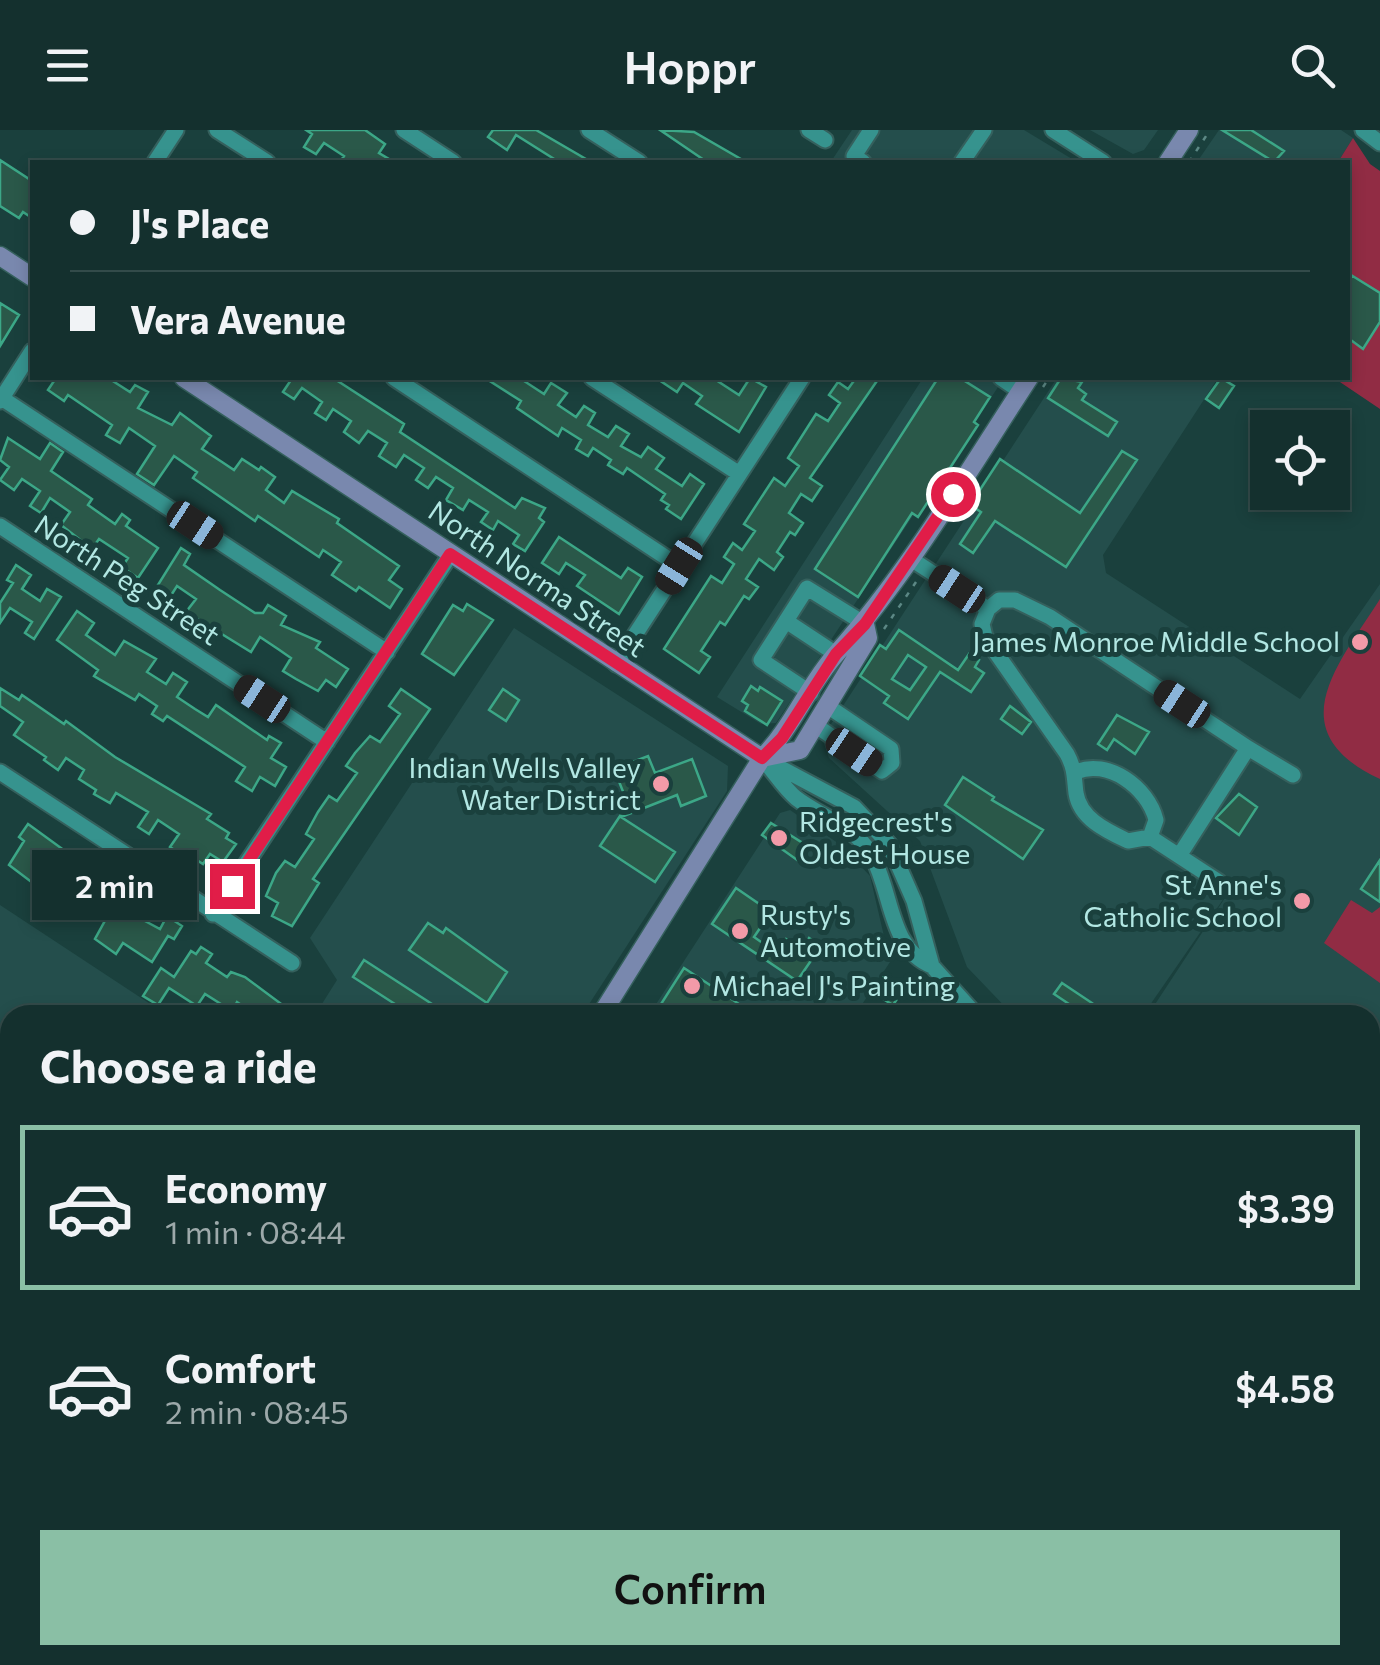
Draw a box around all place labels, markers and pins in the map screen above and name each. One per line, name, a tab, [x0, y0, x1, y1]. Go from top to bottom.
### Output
place label: James Monroe Middle School	[972, 624, 1340, 658]
marker: James Monroe Middle School	[1349, 631, 1371, 653]
place label: Indian Wells Valley Water District	[409, 750, 641, 816]
marker: Indian Wells Valley Water District	[650, 773, 672, 795]
place label: Ridgecrest's Oldest House	[799, 804, 970, 870]
marker: Ridgecrest's Oldest House	[768, 827, 790, 849]
place label: St Anne's Catholic School	[1084, 867, 1282, 933]
marker: St Anne's Catholic School	[1291, 890, 1313, 912]
place label: Rusty's Automotive	[760, 897, 911, 963]
marker: Rusty's Automotive	[729, 920, 751, 942]
place label: Michael J's Painting	[712, 968, 955, 1002]
marker: Michael J's Painting	[681, 975, 703, 997]

